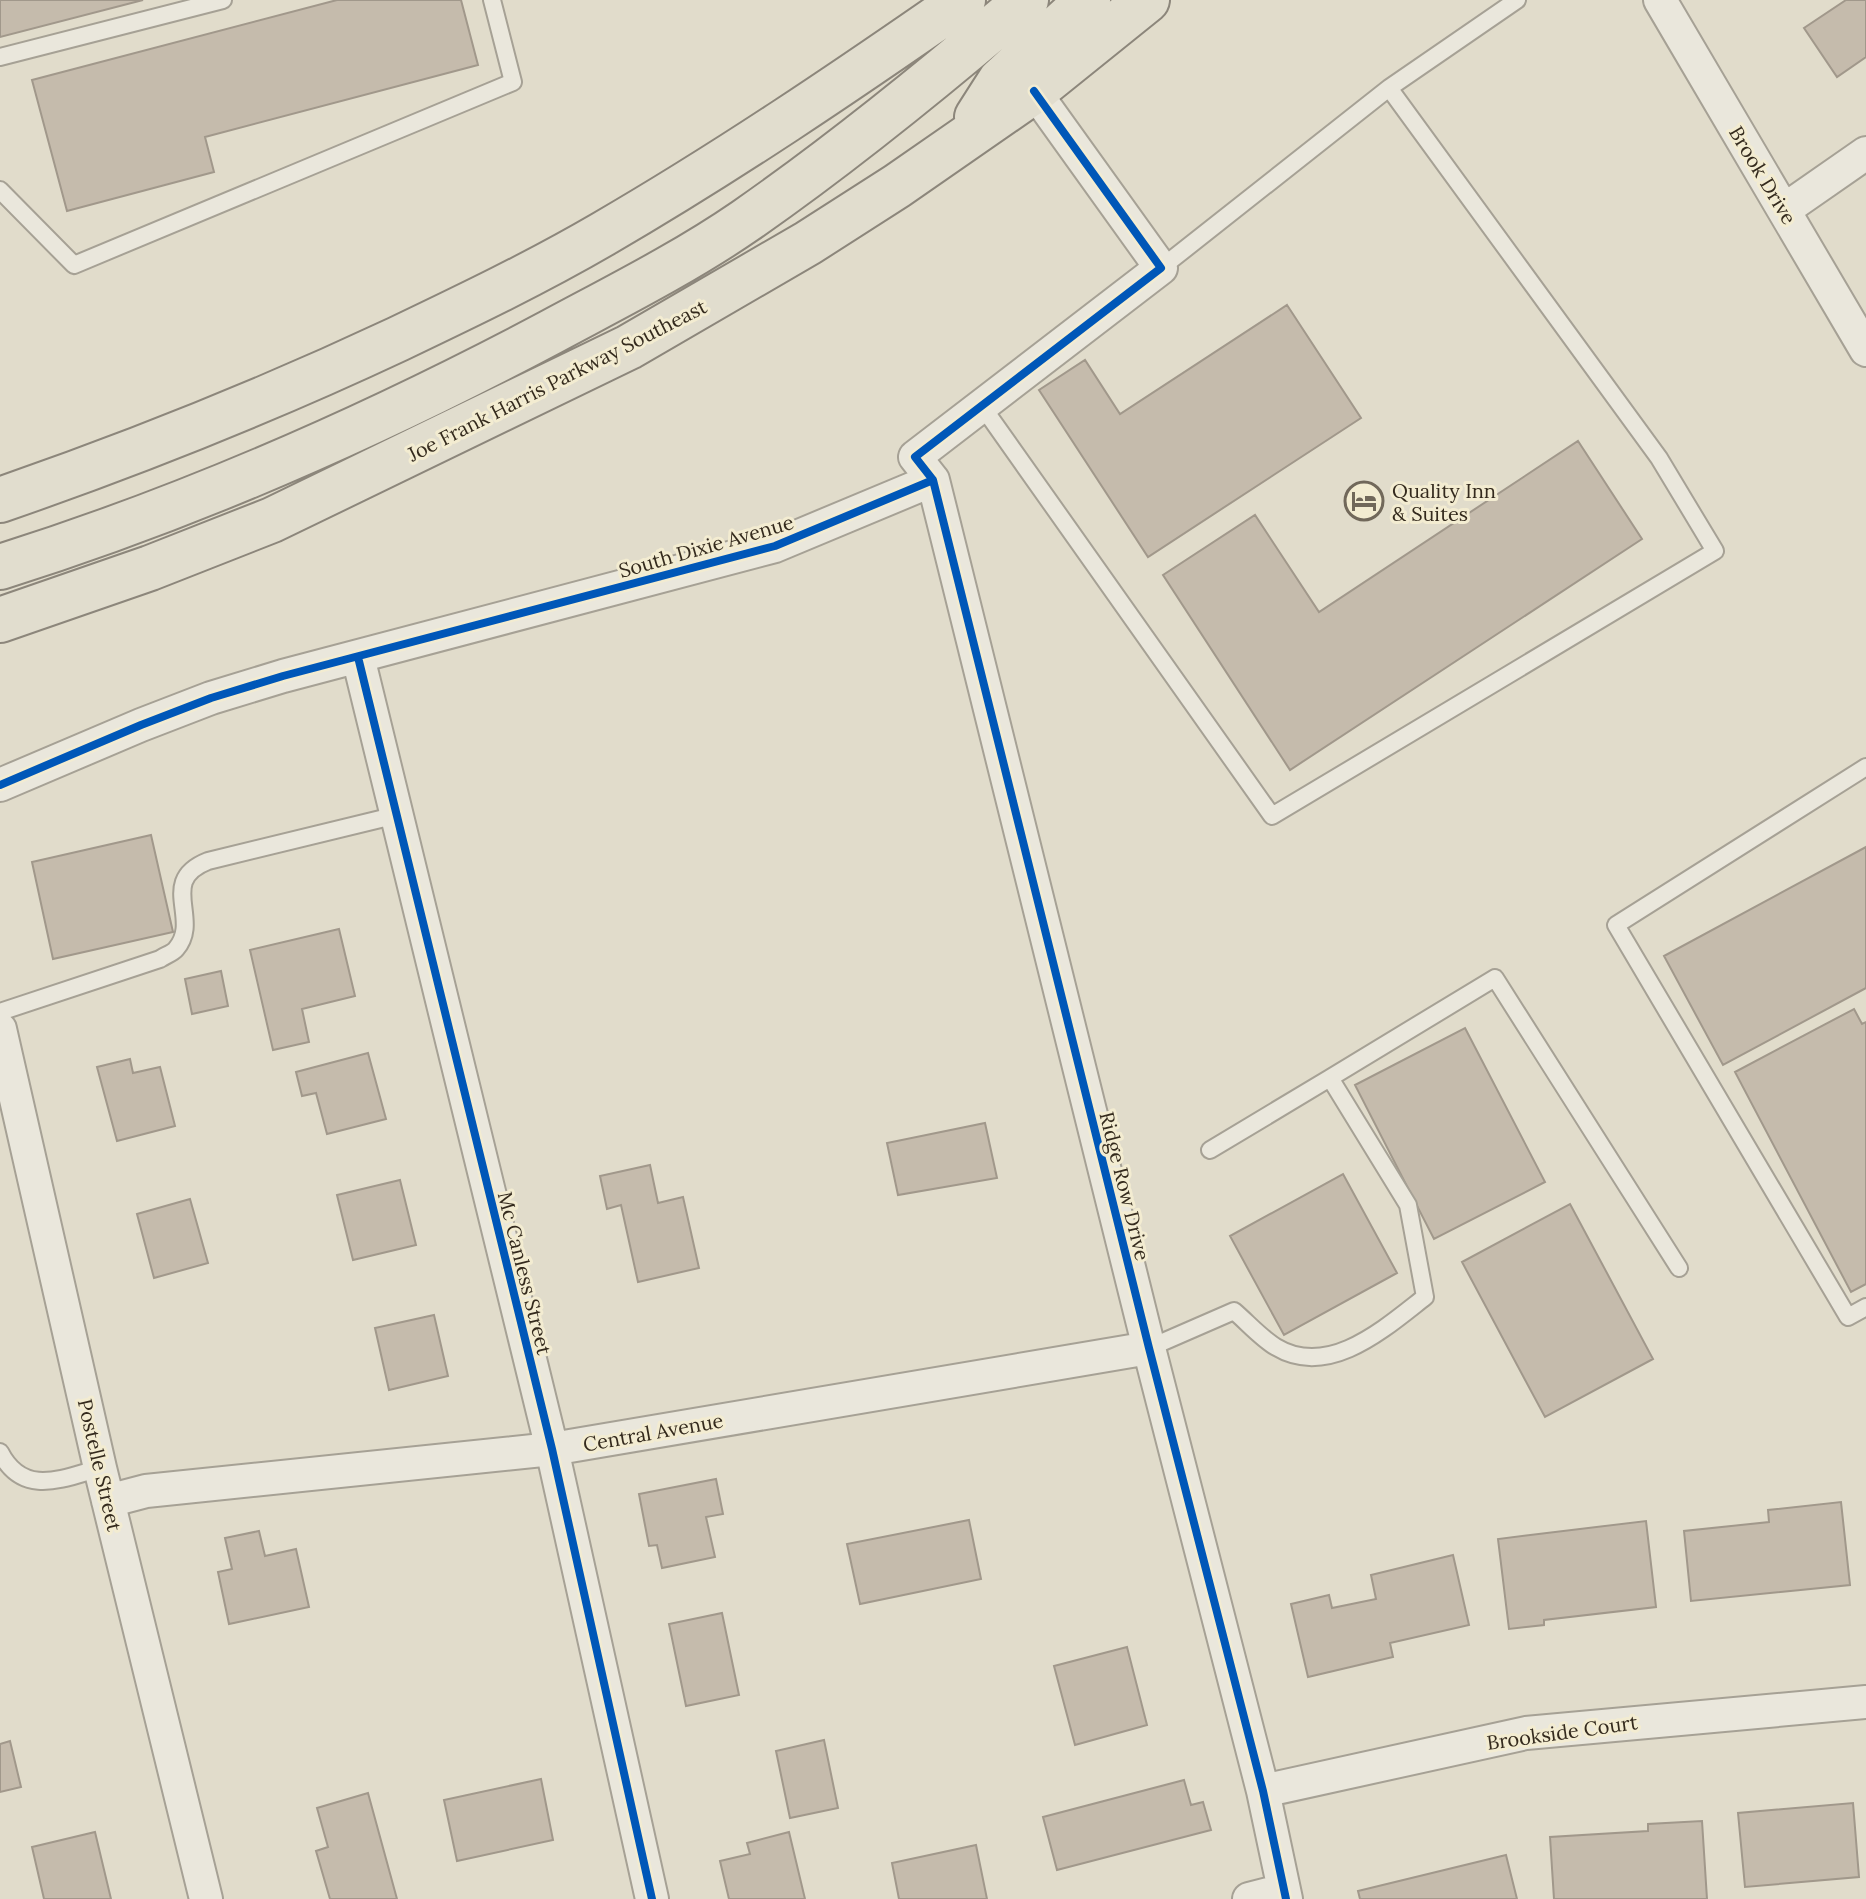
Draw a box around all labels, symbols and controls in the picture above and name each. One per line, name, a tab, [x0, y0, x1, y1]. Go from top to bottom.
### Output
street label: Brook Drive	[1724, 121, 1802, 229]
street label: Joe Frank Harris Parkway Southeast	[402, 293, 711, 467]
place label: Quality Inn & Suites	[1392, 478, 1496, 526]
hotel icon: Quality Inn & Suites	[1343, 480, 1385, 522]
street label: South Dixie Avenue	[616, 509, 796, 583]
street label: Ridge Row Drive	[1094, 1109, 1156, 1263]
street label: Mc Canless Street	[493, 1189, 557, 1357]
street label: Postelle Street	[73, 1396, 127, 1534]
street label: Central Avenue	[581, 1407, 725, 1457]
street label: Brookside Court	[1485, 1709, 1639, 1755]

